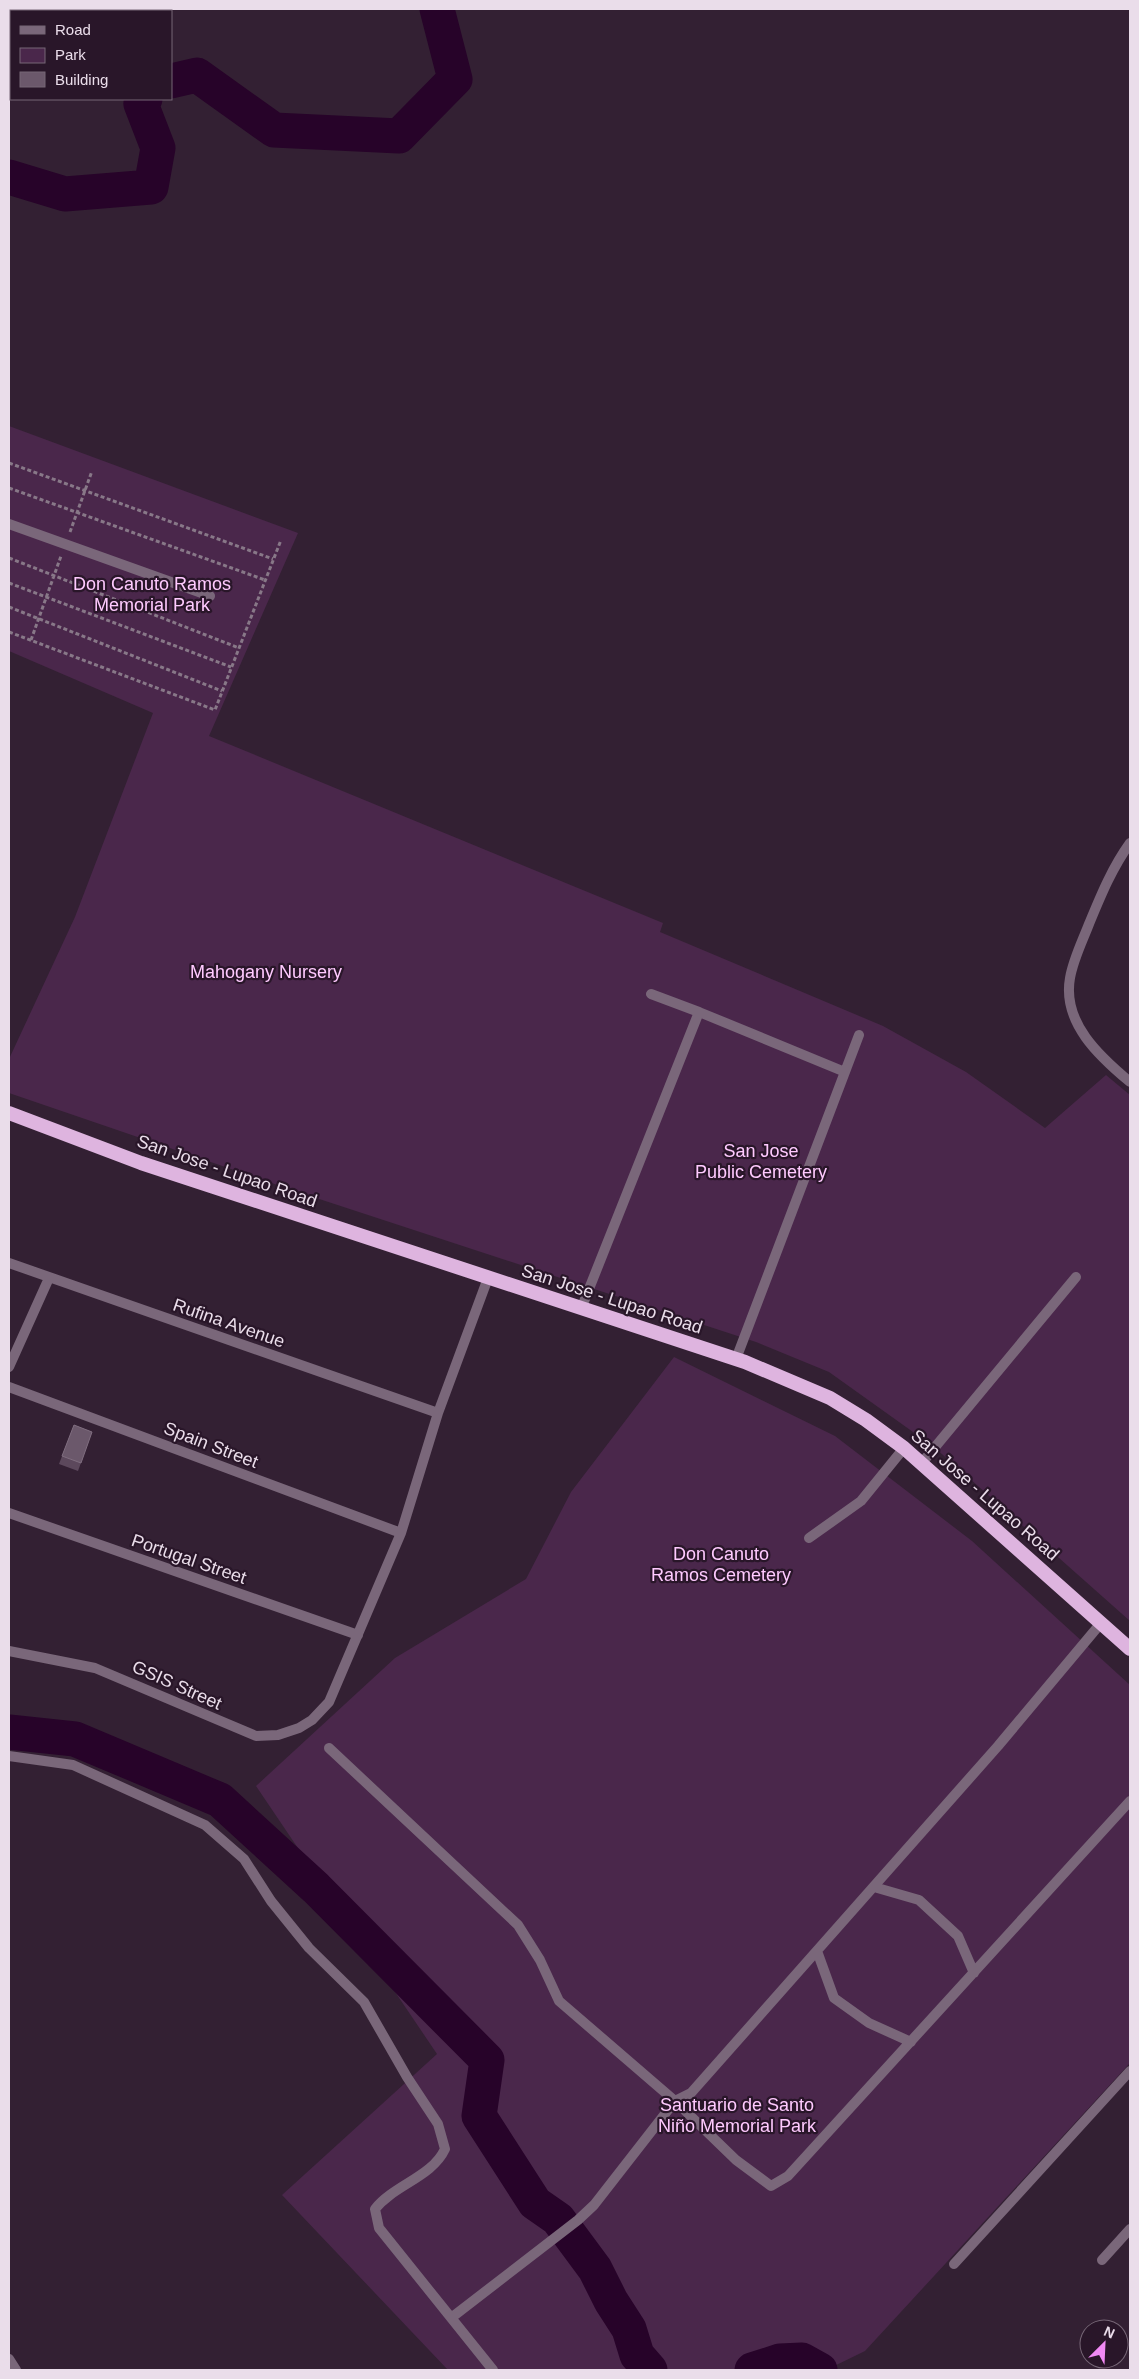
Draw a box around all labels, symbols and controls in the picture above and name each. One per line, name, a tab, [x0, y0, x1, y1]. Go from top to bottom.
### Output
legend	[10, 10, 172, 100]
text: Road	[55, 21, 91, 38]
text: Park	[55, 46, 86, 63]
text: Building	[55, 71, 108, 88]
park label: Don Canuto Ramos Memorial Park	[73, 574, 231, 615]
park label: Mahogany Nursery	[190, 962, 342, 982]
street label: San Jose - Lupao Road	[134, 1131, 320, 1211]
park label: San Jose Public Cemetery	[695, 1141, 827, 1182]
street label: San Jose - Lupao Road	[519, 1260, 705, 1338]
street label: Rufina Avenue	[171, 1295, 287, 1351]
street label: Spain Street	[161, 1418, 261, 1472]
street label: San Jose - Lupao Road	[907, 1425, 1063, 1565]
street label: Portugal Street	[129, 1530, 249, 1588]
park label: Don Canuto Ramos Cemetery	[651, 1544, 791, 1585]
street label: GSIS Street	[129, 1656, 225, 1714]
park label: Santuario de Santo Niño Memorial Park	[658, 2095, 817, 2136]
north arrow	[1079, 2319, 1129, 2369]
text: N	[1101, 2323, 1117, 2341]

